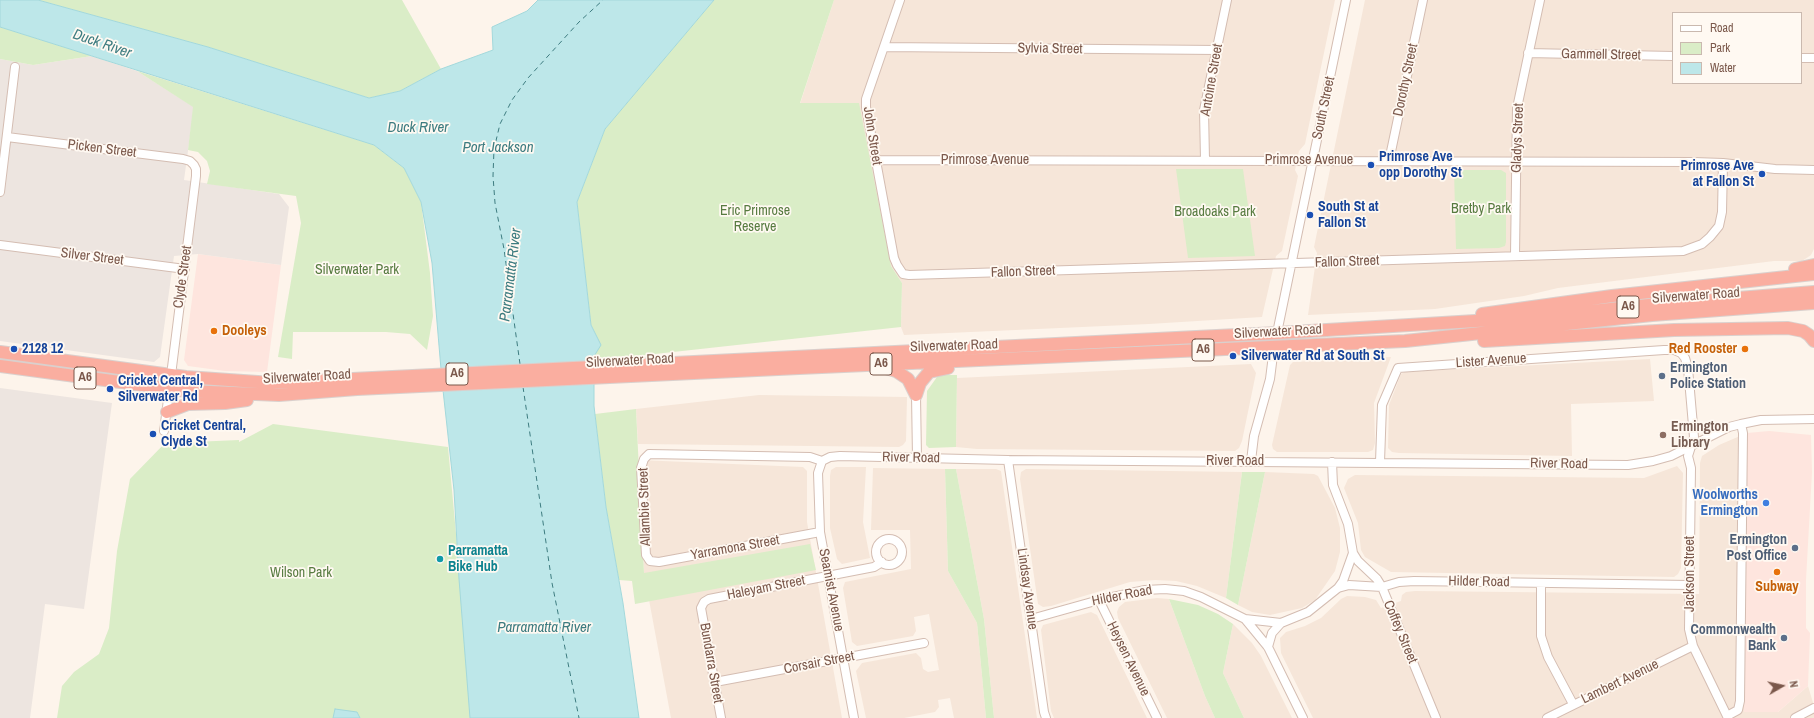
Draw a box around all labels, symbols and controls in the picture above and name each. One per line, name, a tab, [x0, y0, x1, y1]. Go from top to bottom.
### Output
legend	[1672, 12, 1802, 84]
text: Road	[1710, 20, 1734, 36]
water label: Duck River	[70, 26, 134, 62]
street label: Sylvia Street	[1017, 40, 1083, 58]
text: Park	[1710, 40, 1730, 56]
street label: Antoine Street	[1197, 42, 1227, 118]
street label: Dorothy Street	[1390, 42, 1422, 118]
street label: Gammell Street	[1561, 46, 1641, 64]
text: Water	[1710, 60, 1736, 76]
street label: South Street	[1309, 75, 1339, 141]
street label: Gladys Street	[1508, 103, 1528, 173]
street label: John Street	[859, 106, 885, 166]
water label: Duck River	[388, 119, 448, 137]
street label: Picken Street	[67, 136, 137, 162]
water label: Port Jackson	[462, 139, 534, 157]
place label: Primrose Ave opp Dorothy St	[1379, 149, 1462, 182]
street label: Primrose Avenue	[941, 152, 1029, 168]
street label: Primrose Avenue	[1265, 152, 1353, 168]
place label: Primrose Ave at Fallon St	[1680, 158, 1754, 190]
marker: Primrose Ave opp Dorothy St	[1366, 160, 1376, 170]
marker: Primrose Ave at Fallon St	[1757, 169, 1767, 179]
place label: South St at Fallon St	[1318, 199, 1379, 232]
park label: Bretby Park	[1451, 201, 1511, 217]
park label: Eric Primrose Reserve	[720, 203, 790, 236]
park label: Broadoaks Park	[1174, 204, 1256, 220]
marker: South St at Fallon St	[1305, 210, 1315, 220]
water label: Parramatta River	[496, 227, 526, 323]
street label: Silver Street	[60, 245, 124, 269]
street label: Clyde Street	[170, 245, 196, 309]
street label: Fallon Street	[1314, 252, 1380, 272]
park label: Silverwater Park	[315, 262, 399, 278]
street label: Fallon Street	[990, 262, 1056, 282]
street label: Silverwater Road	[1651, 285, 1741, 307]
road number: A6	[1617, 296, 1639, 318]
street label: Silverwater Road	[1234, 321, 1322, 343]
place label: Dooleys	[222, 323, 267, 339]
marker: Dooleys	[209, 326, 219, 336]
street label: Silverwater Road	[910, 336, 998, 356]
road number: A6	[1192, 339, 1214, 361]
place label: 2128 12	[22, 341, 63, 357]
place label: Red Rooster	[1669, 341, 1737, 357]
marker: 2128 12	[9, 344, 19, 354]
marker: Red Rooster	[1740, 344, 1750, 354]
place label: Silverwater Rd at South St	[1241, 348, 1385, 364]
street label: Silverwater Road	[586, 350, 674, 372]
street label: Lister Avenue	[1455, 350, 1527, 372]
marker: Silverwater Rd at South St	[1228, 351, 1238, 361]
road number: A6	[870, 353, 892, 375]
place label: Ermington Police Station	[1670, 360, 1746, 392]
road number: A6	[446, 363, 468, 385]
street label: Silverwater Road	[263, 366, 351, 388]
road number: A6	[74, 367, 96, 389]
marker: Ermington Police Station	[1657, 371, 1667, 381]
place label: Cricket Central, Silverwater Rd	[118, 373, 203, 406]
marker: Cricket Central, Silverwater Rd	[105, 384, 115, 394]
place label: Cricket Central, Clyde St	[161, 418, 246, 450]
place label: Ermington Library	[1671, 419, 1728, 452]
marker: Cricket Central, Clyde St	[148, 429, 158, 439]
marker: Ermington Library	[1658, 430, 1668, 440]
street label: River Road	[882, 449, 940, 467]
street label: River Road	[1206, 453, 1264, 469]
street label: River Road	[1530, 455, 1588, 473]
street label: Allambie Street	[635, 467, 655, 547]
place label: Woolworths Ermington	[1693, 487, 1758, 520]
marker: Woolworths Ermington	[1761, 498, 1771, 508]
street label: Yarramona Street	[689, 532, 781, 564]
place label: Ermington Post Office	[1726, 532, 1787, 564]
street label: Jackson Street	[1682, 536, 1698, 612]
place label: Parramatta Bike Hub	[448, 543, 508, 576]
marker: Ermington Post Office	[1790, 543, 1800, 553]
street label: Seamist Avenue	[815, 547, 847, 633]
street label: Lindsay Avenue	[1013, 547, 1041, 631]
marker: Parramatta Bike Hub	[435, 554, 445, 564]
park label: Wilson Park	[270, 565, 332, 581]
marker: Subway	[1772, 567, 1782, 577]
street label: Haleyam Street	[726, 572, 806, 604]
street label: Hilder Road	[1448, 573, 1510, 591]
place label: Subway	[1755, 579, 1799, 595]
street label: Hilder Road	[1090, 582, 1154, 610]
street label: Coffey Street	[1379, 598, 1421, 666]
water label: Parramatta River	[497, 619, 591, 637]
street label: Heysen Avenue	[1103, 619, 1153, 699]
street label: Bundarra Street	[696, 622, 726, 704]
place label: Commonwealth Bank	[1691, 622, 1776, 654]
marker: Commonwealth Bank	[1779, 633, 1789, 643]
street label: Corsair Street	[782, 648, 856, 678]
street label: Lambert Avenue	[1579, 656, 1661, 708]
north arrow	[1762, 666, 1802, 706]
text: N	[1786, 680, 1801, 688]

